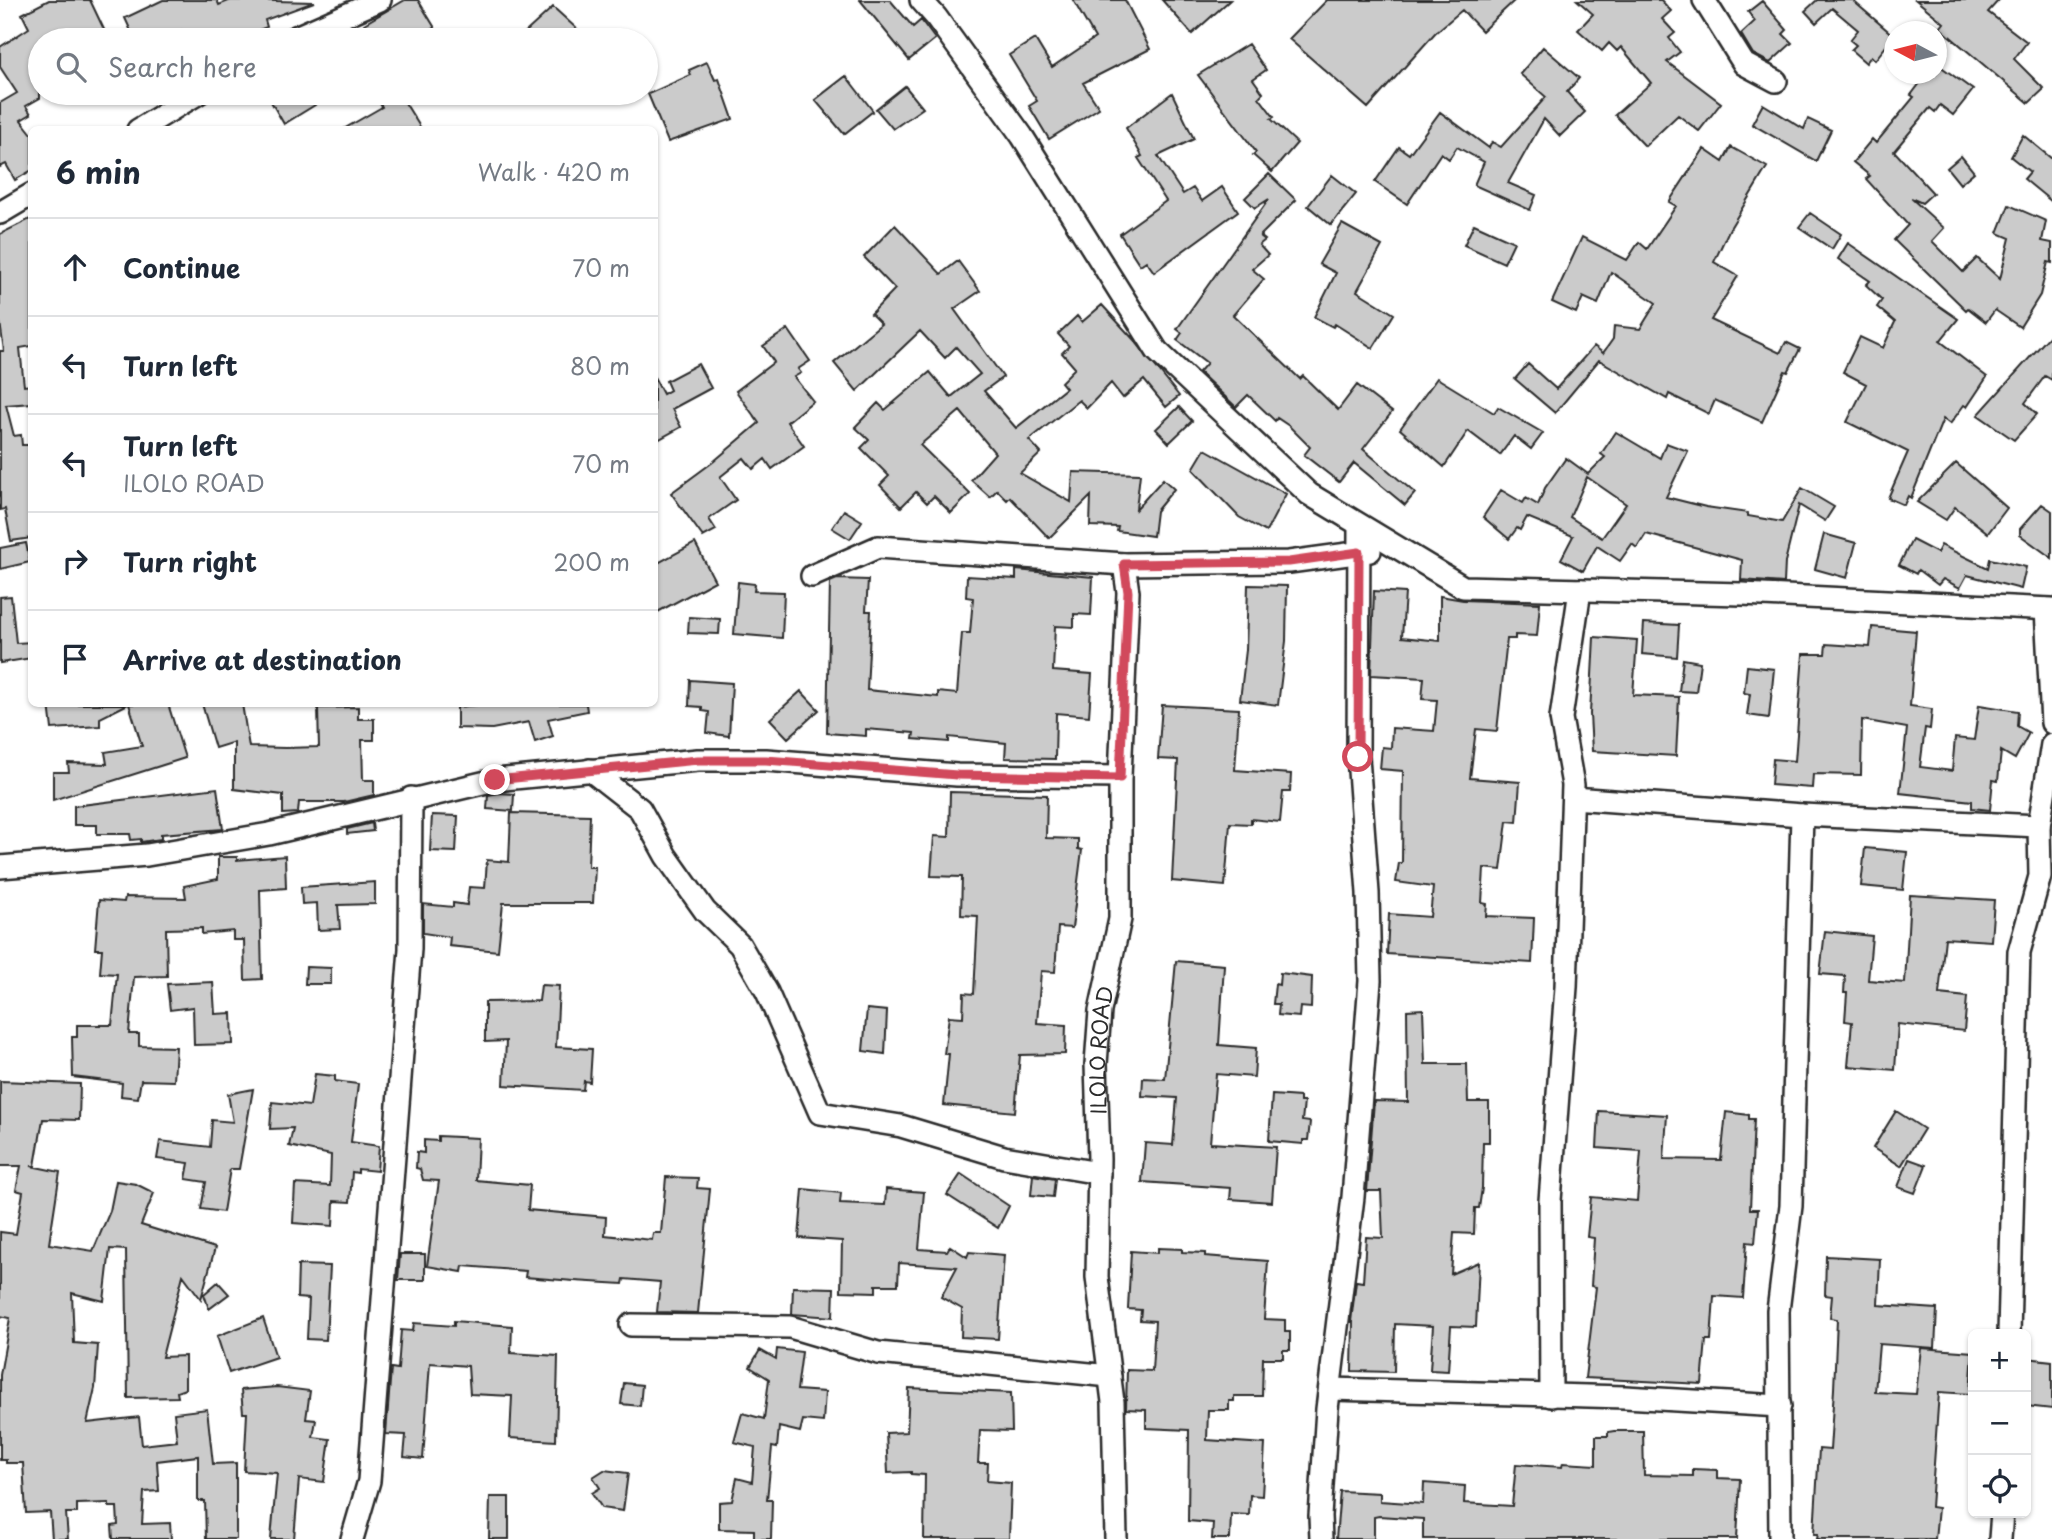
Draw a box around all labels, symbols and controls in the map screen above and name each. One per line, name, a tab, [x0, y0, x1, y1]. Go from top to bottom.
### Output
north arrow	[1884, 21, 1947, 84]
search box	[28, 28, 658, 105]
text: Search here	[108, 47, 257, 86]
icon: search	[52, 48, 90, 86]
text: 6 min	[56, 149, 141, 194]
text: Walk · 420 m	[478, 154, 630, 189]
icon: ahead	[56, 248, 94, 286]
text: Continue	[123, 248, 240, 287]
text: 70 m	[572, 250, 630, 285]
icon: left	[56, 346, 94, 384]
text: Turn left	[123, 346, 238, 385]
text: 80 m	[570, 348, 630, 383]
text: Turn left	[123, 426, 238, 465]
icon: left	[56, 444, 94, 482]
text: 70 m	[572, 446, 630, 481]
text: ILOLO ROAD	[123, 465, 265, 500]
icon: right	[56, 542, 94, 580]
text: Turn right	[123, 542, 257, 581]
text: 200 m	[553, 544, 630, 579]
icon: arrive	[56, 640, 94, 678]
text: Arrive at destination	[123, 640, 402, 679]
route start	[1342, 741, 1373, 772]
route end	[479, 764, 510, 795]
street label: ILOLO ROAD	[1080, 983, 1121, 1115]
map controls	[1968, 1329, 2031, 1518]
button: +	[1968, 1329, 2031, 1392]
button: −	[1968, 1392, 2031, 1455]
button: locate	[1968, 1455, 2031, 1518]

